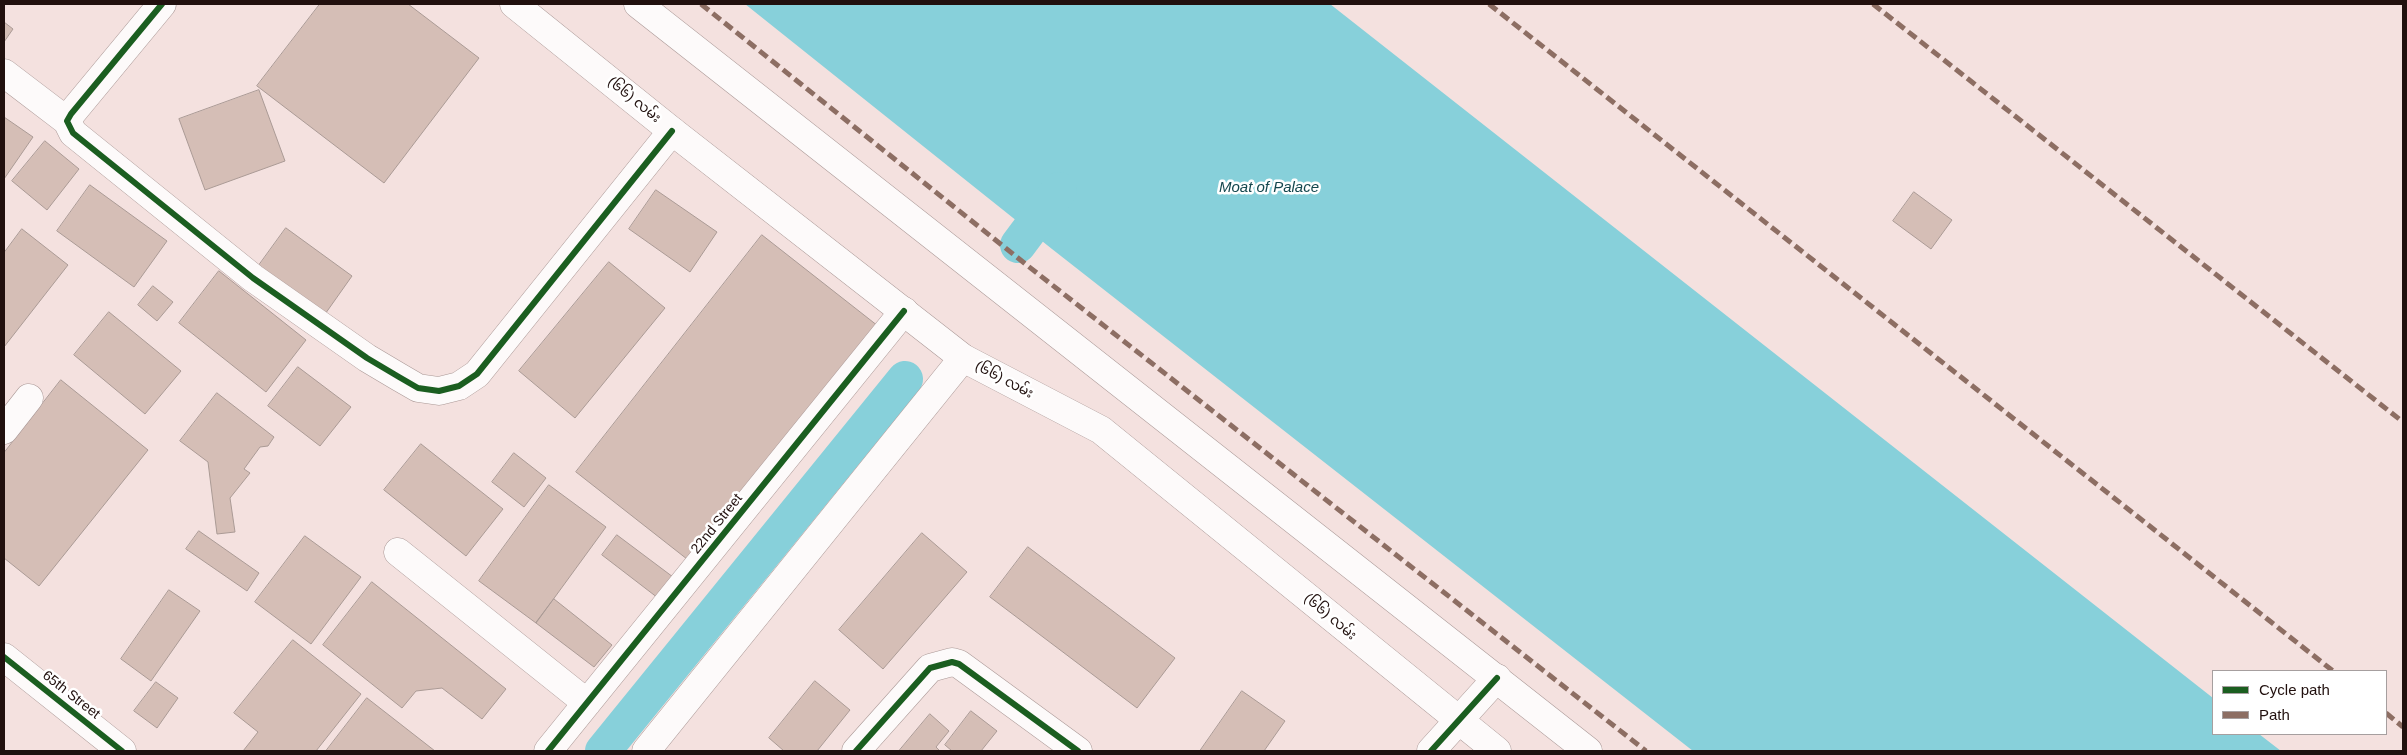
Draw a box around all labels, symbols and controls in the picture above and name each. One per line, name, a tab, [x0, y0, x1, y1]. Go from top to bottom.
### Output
street label: (၆၆) လမ်း	[604, 74, 664, 126]
water label: Moat of Palace	[1219, 179, 1319, 197]
street label: (၆၆) လမ်း	[972, 358, 1036, 402]
street label: 22nd Street	[688, 491, 746, 557]
street label: (၆၆) လမ်း	[1300, 590, 1360, 644]
street label: 65th Street	[39, 667, 103, 723]
legend	[2212, 670, 2387, 735]
text: Cycle path	[2259, 681, 2330, 698]
text: Path	[2259, 706, 2290, 723]

